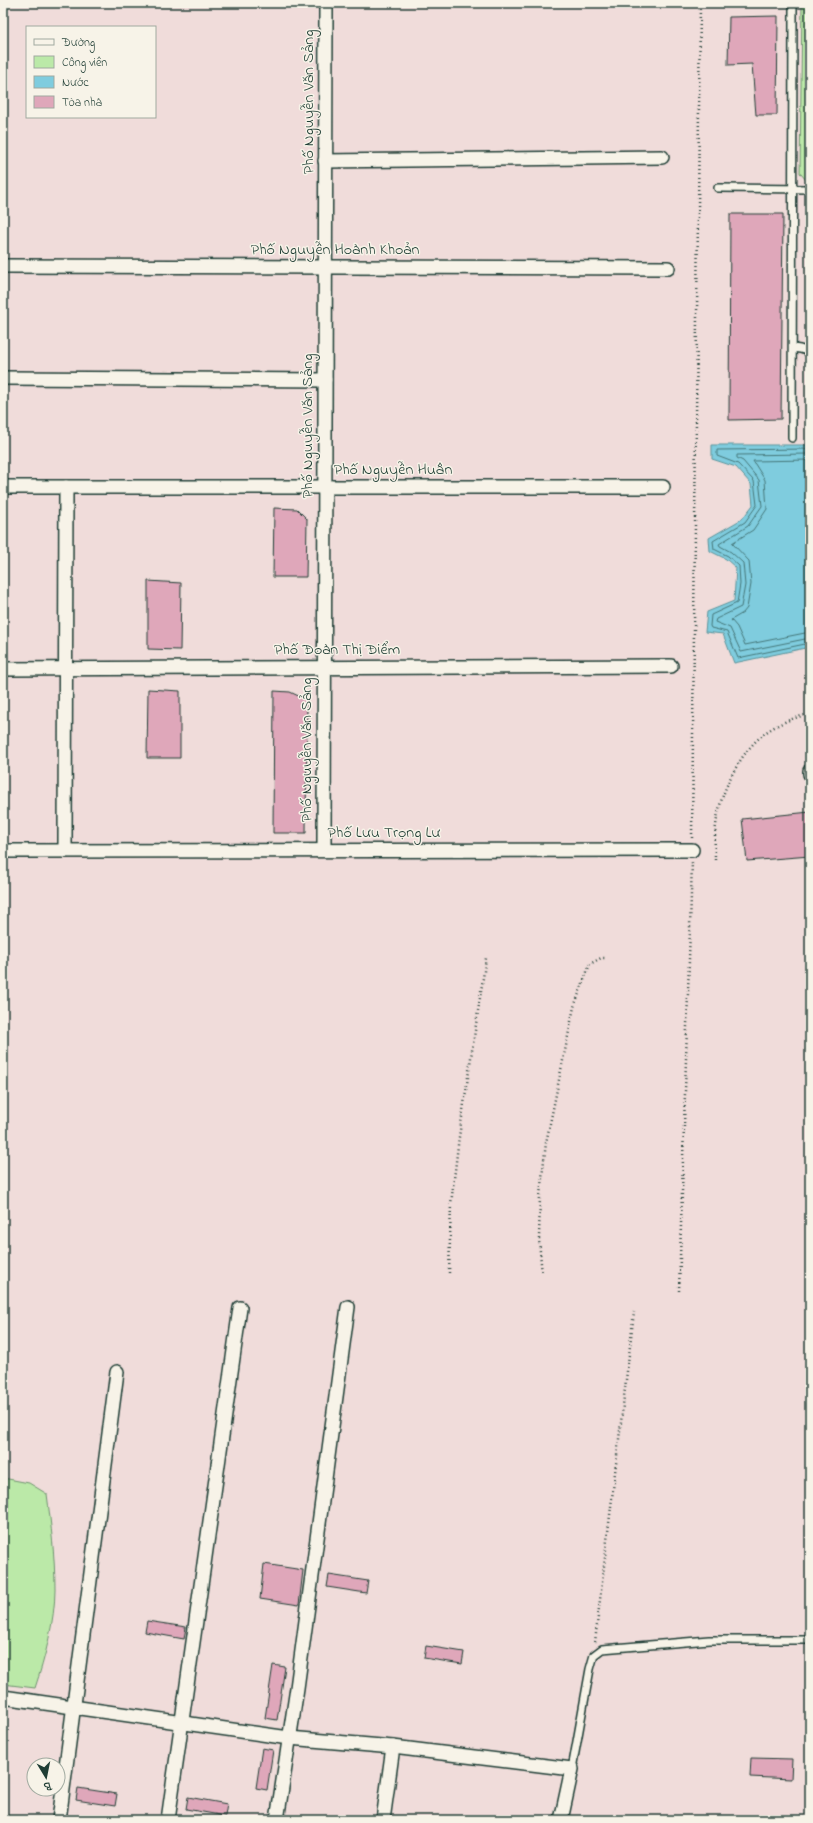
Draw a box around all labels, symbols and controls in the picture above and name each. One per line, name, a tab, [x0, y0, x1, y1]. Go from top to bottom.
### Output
legend	[26, 26, 156, 118]
street label: Phố Nguyễn Văn Sảng	[297, 30, 321, 174]
text: Đường	[61, 34, 95, 53]
text: Công viên	[62, 54, 107, 73]
text: Nước	[62, 74, 89, 92]
text: Tòa nhà	[62, 94, 102, 112]
street label: Phố Nguyễn Hoành Khoản	[251, 238, 419, 262]
street label: Phố Nguyễn Văn Sảng	[296, 354, 320, 498]
street label: Phố Nguyễn Huân	[334, 458, 452, 482]
street label: Phố Đoàn Thị Điểm	[274, 638, 400, 662]
street label: Phố Nguyễn Văn Sảng	[295, 678, 319, 822]
street label: Phố Lưu Trọng Lư	[328, 821, 440, 845]
north arrow	[26, 1757, 66, 1797]
text: B	[42, 1777, 54, 1794]

